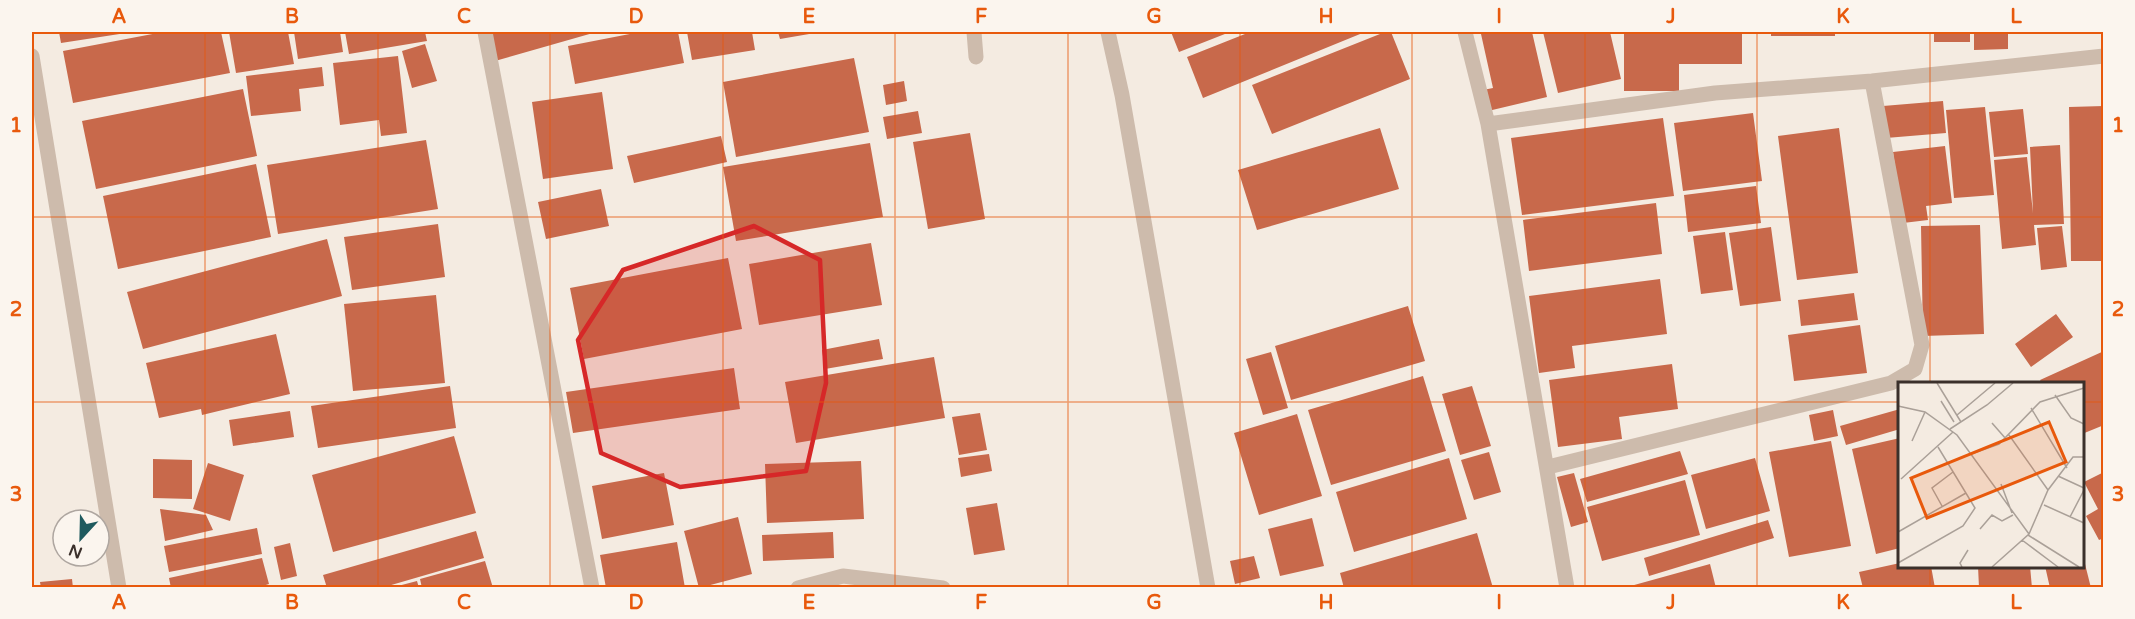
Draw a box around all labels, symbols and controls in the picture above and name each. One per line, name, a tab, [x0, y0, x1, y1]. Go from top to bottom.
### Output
text: A	[112, 5, 127, 29]
text: B	[285, 5, 299, 29]
text: C	[457, 5, 471, 29]
text: D	[628, 5, 644, 29]
text: E	[803, 5, 816, 29]
text: F	[975, 5, 987, 29]
text: G	[1146, 5, 1162, 29]
text: H	[1318, 5, 1334, 29]
text: I	[1496, 5, 1502, 29]
text: J	[1665, 5, 1676, 29]
text: K	[1836, 5, 1850, 29]
text: L	[2010, 5, 2022, 29]
text: 1	[10, 114, 22, 138]
text: 1	[2112, 114, 2124, 138]
text: 2	[10, 298, 22, 322]
text: 2	[2112, 298, 2124, 322]
inset map	[1898, 382, 2084, 568]
text: 3	[10, 483, 22, 507]
text: 3	[2112, 483, 2124, 507]
north arrow	[51, 508, 111, 568]
text: N	[66, 539, 85, 563]
text: A	[112, 591, 127, 615]
text: B	[285, 591, 299, 615]
text: C	[457, 591, 471, 615]
text: D	[628, 591, 644, 615]
text: E	[803, 591, 816, 615]
text: F	[975, 591, 987, 615]
text: G	[1146, 591, 1162, 615]
text: H	[1318, 591, 1334, 615]
text: I	[1496, 591, 1502, 615]
text: J	[1665, 591, 1676, 615]
text: K	[1836, 591, 1850, 615]
text: L	[2010, 591, 2022, 615]

